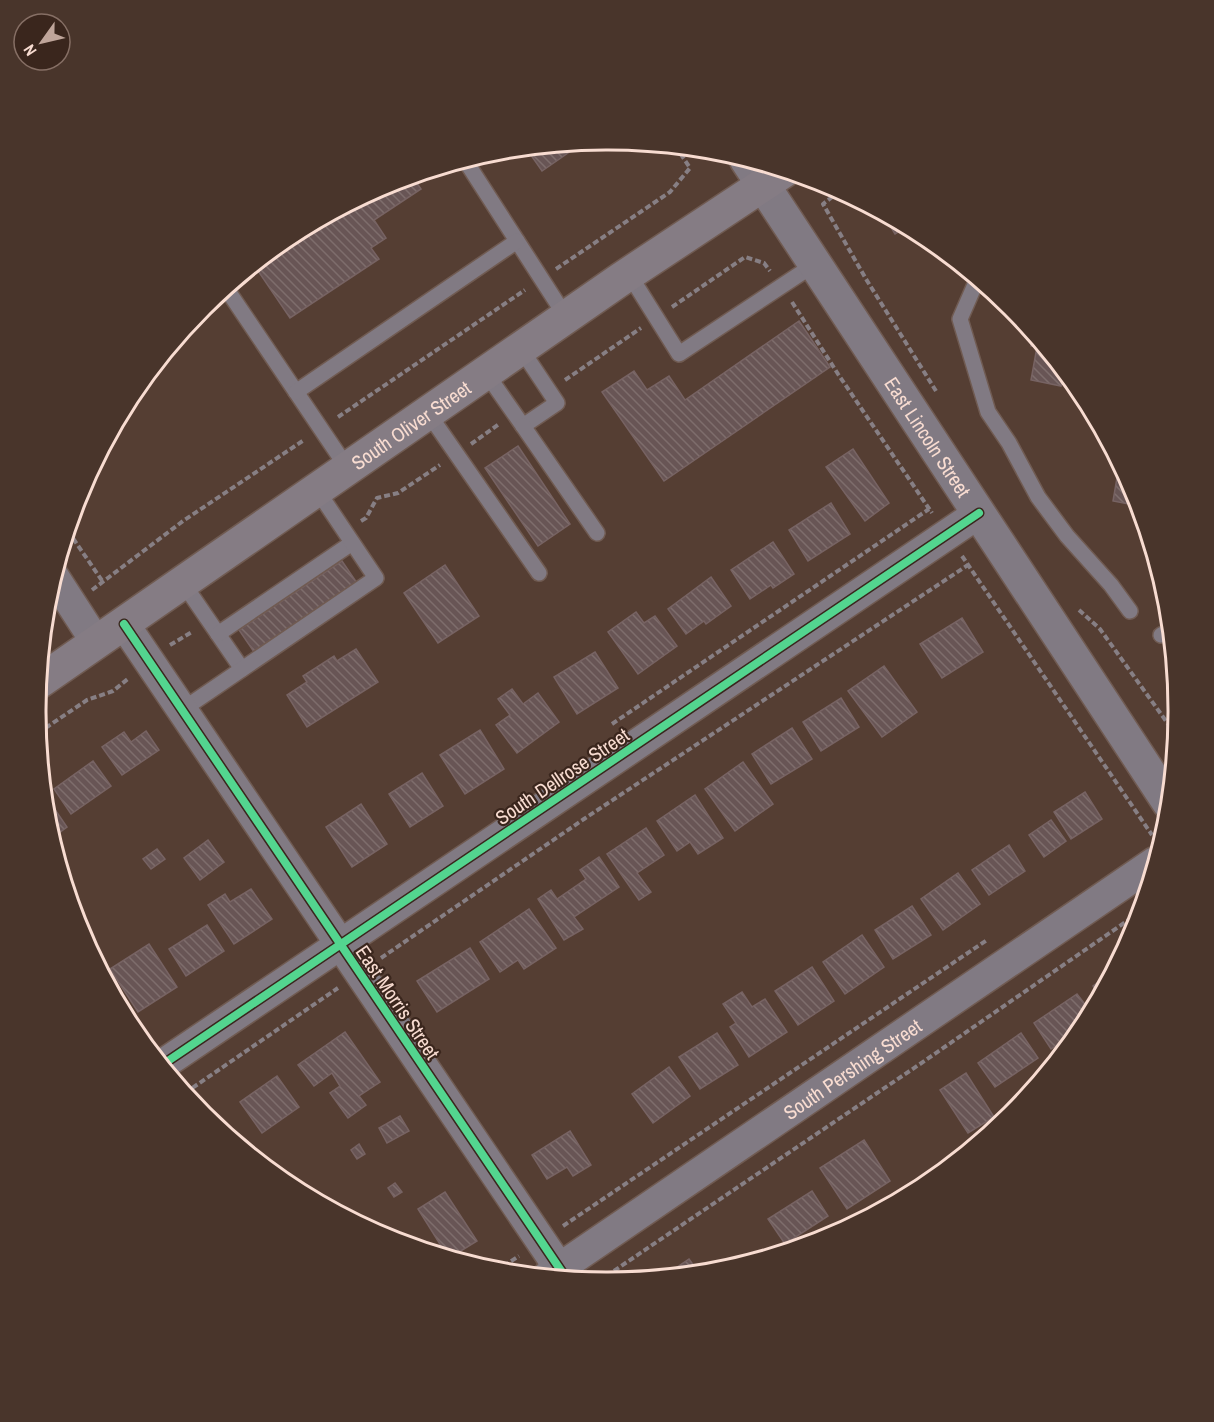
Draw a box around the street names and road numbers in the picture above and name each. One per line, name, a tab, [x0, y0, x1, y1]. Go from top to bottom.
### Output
street label: East Lincoln Street	[879, 371, 978, 502]
street label: South Oliver Street	[346, 374, 476, 476]
street label: South Dellrose Street	[490, 721, 635, 831]
street label: East Morris Street	[350, 940, 446, 1065]
street label: South Pershing Street	[778, 1012, 927, 1125]

